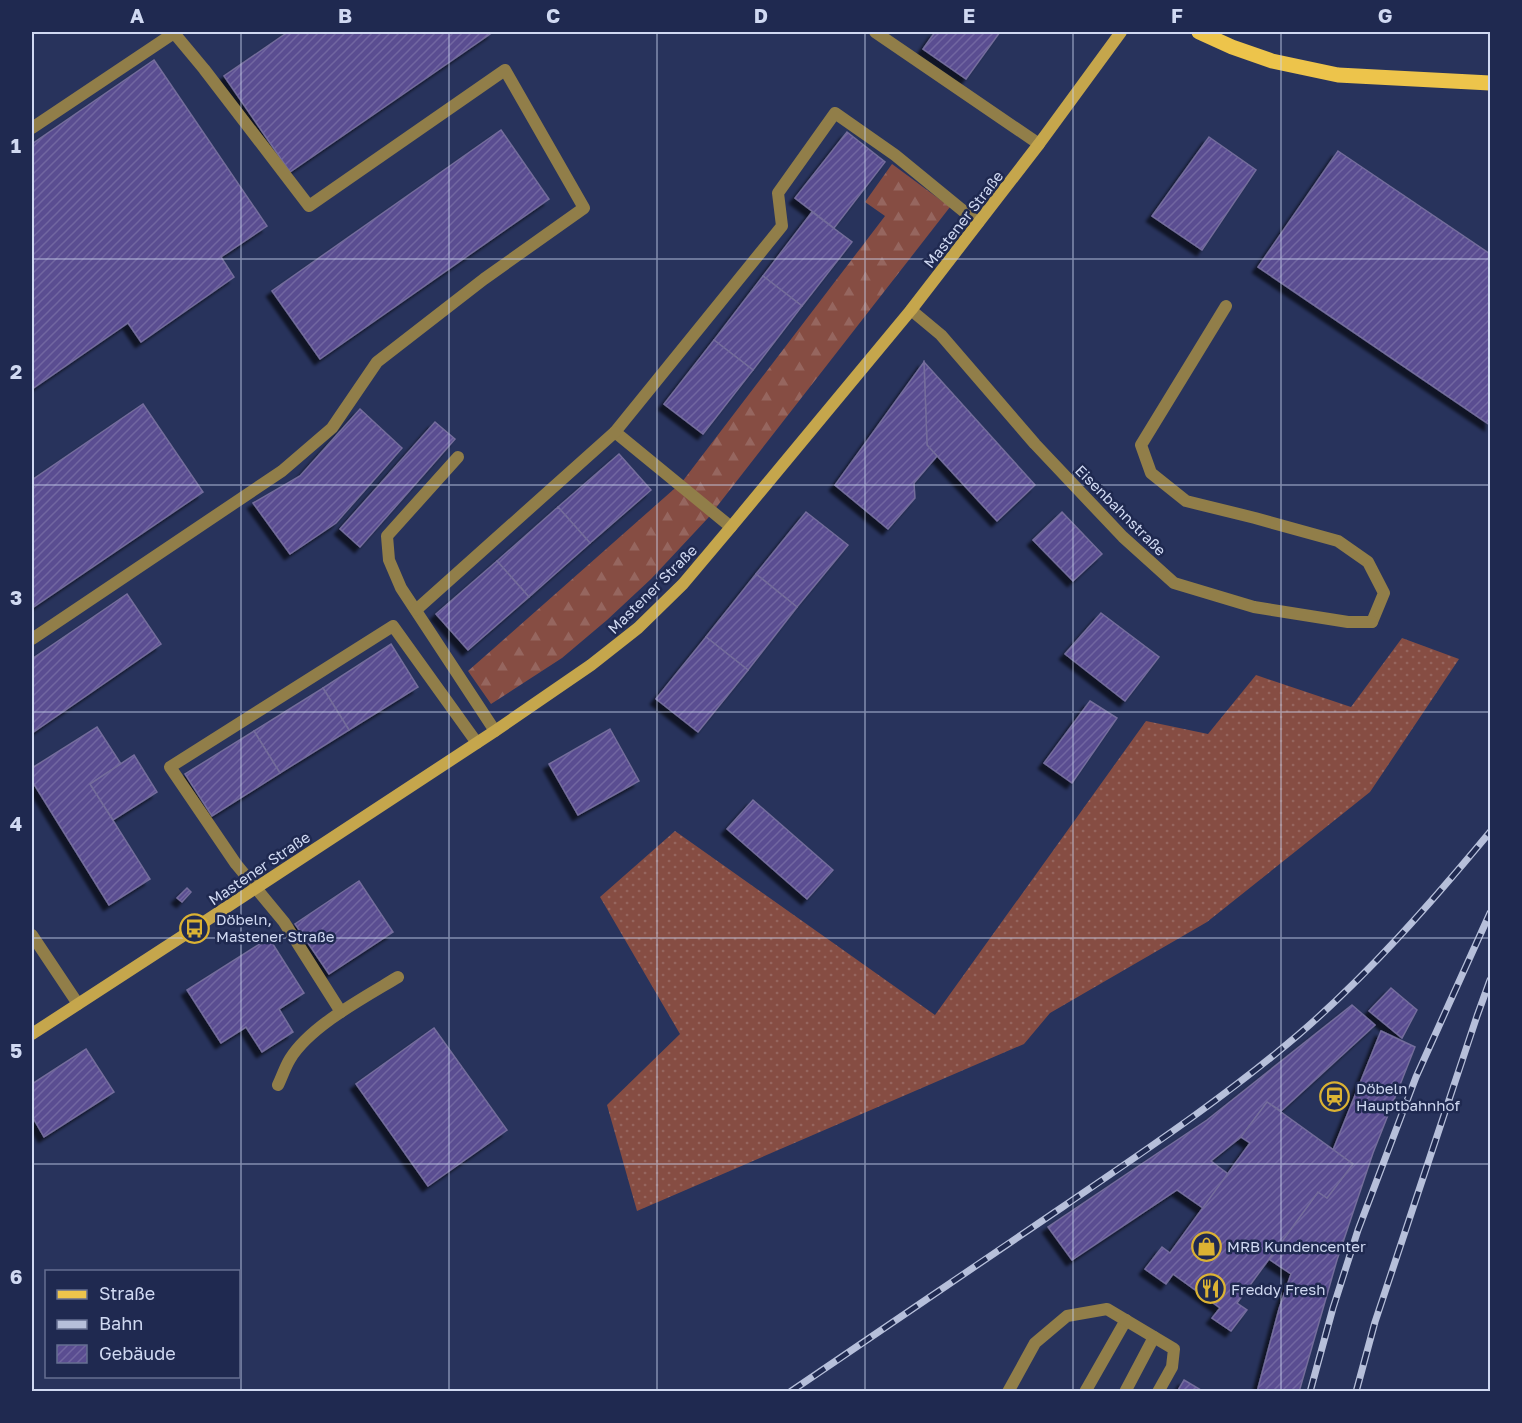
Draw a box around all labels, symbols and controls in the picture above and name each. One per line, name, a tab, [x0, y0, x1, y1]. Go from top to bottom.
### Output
text: A	[130, 3, 144, 27]
text: B	[338, 3, 352, 27]
text: C	[546, 3, 560, 27]
text: D	[754, 3, 768, 27]
text: E	[963, 3, 975, 27]
text: F	[1171, 3, 1183, 27]
text: G	[1378, 3, 1392, 27]
text: 1	[11, 133, 21, 157]
street label: Mastener Straße	[919, 167, 1007, 271]
text: 2	[10, 359, 22, 383]
street label: Eisenbahnstraße	[1072, 461, 1170, 559]
street label: Mastener Straße	[604, 541, 700, 637]
text: 3	[10, 585, 22, 609]
text: 4	[10, 811, 22, 835]
street label: Mastener Straße	[205, 827, 313, 909]
place label: Döbeln, Mastener Straße	[216, 910, 335, 945]
bus stop icon: Döbeln, Mastener Straße	[179, 912, 211, 944]
text: 5	[10, 1038, 22, 1062]
place label: Döbeln Hauptbahnhof	[1356, 1079, 1460, 1114]
station icon: Döbeln Hauptbahnhof	[1319, 1081, 1351, 1113]
shop icon: MRB Kundencenter	[1190, 1230, 1222, 1262]
place label: MRB Kundencenter	[1227, 1237, 1366, 1255]
text: 6	[10, 1264, 22, 1288]
legend	[45, 1270, 240, 1378]
restaurant icon: Freddy Fresh	[1194, 1273, 1226, 1305]
place label: Freddy Fresh	[1231, 1280, 1325, 1298]
text: Straße	[99, 1282, 155, 1304]
text: Bahn	[99, 1312, 143, 1334]
text: Gebäude	[99, 1342, 176, 1364]

